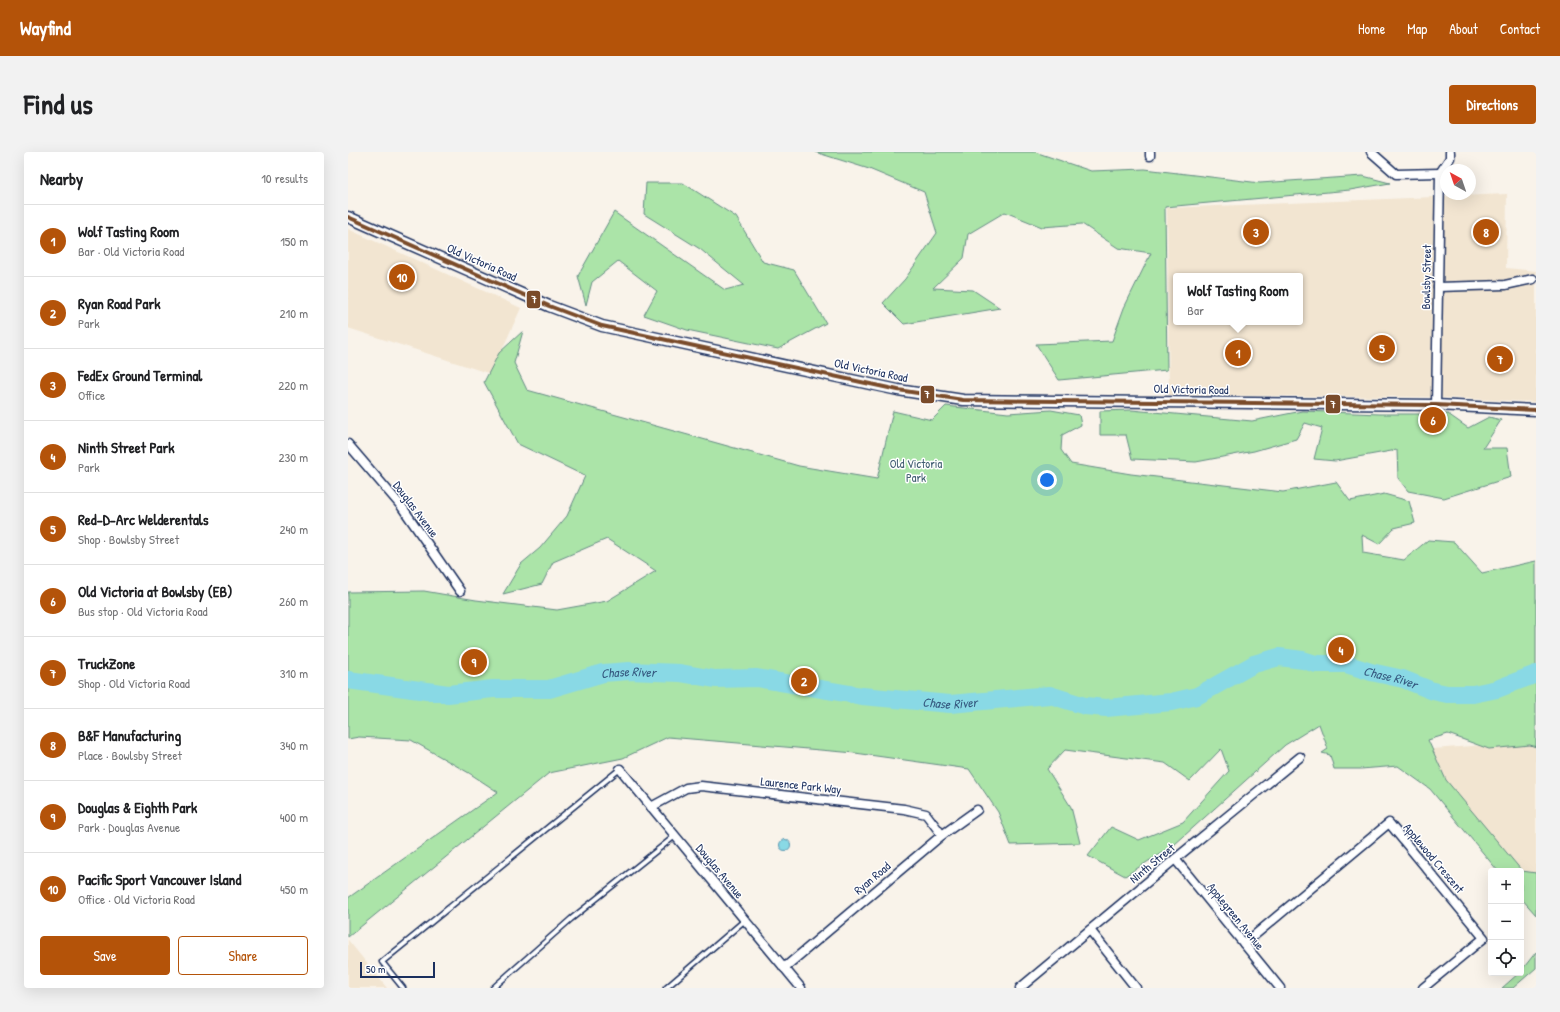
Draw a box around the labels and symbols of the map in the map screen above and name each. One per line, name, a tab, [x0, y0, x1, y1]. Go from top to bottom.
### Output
north arrow	[1440, 164, 1476, 200]
pin: 3	[1243, 217, 1269, 247]
pin: 8	[1473, 217, 1499, 247]
street label: Old Victoria Road	[444, 239, 520, 285]
street label: Bowlsby Street	[1417, 243, 1435, 310]
pin: 10	[389, 262, 415, 292]
line badge: 7	[526, 290, 541, 309]
text: 7	[530, 292, 537, 306]
pin: 5	[1369, 333, 1395, 363]
pin: 1	[1225, 338, 1251, 368]
pin: 7	[1487, 344, 1513, 374]
street label: Old Victoria Road	[833, 354, 910, 386]
street label: Old Victoria Road	[1153, 380, 1229, 398]
line badge: 7	[920, 385, 935, 404]
text: 7	[923, 387, 930, 401]
line badge: 7	[1325, 394, 1341, 414]
text: 7	[1329, 397, 1336, 411]
pin: 6	[1420, 405, 1446, 435]
park label: Old Victoria Park	[890, 455, 942, 486]
your location	[1037, 470, 1057, 490]
street label: Douglas Avenue	[389, 477, 443, 541]
pin: 4	[1328, 635, 1354, 665]
pin: 9	[461, 647, 487, 677]
water label: Chase River	[1361, 661, 1422, 694]
water label: Chase River	[600, 662, 658, 682]
pin: 2	[791, 666, 817, 696]
water label: Chase River	[922, 692, 980, 713]
street label: Laurence Park Way	[760, 772, 842, 798]
street label: Applewood Crescent	[1400, 819, 1469, 897]
street label: Ninth Street	[1126, 838, 1179, 887]
street label: Douglas Avenue	[692, 840, 748, 902]
street label: Ryan Road	[850, 857, 894, 898]
street label: Applegreen Avenue	[1204, 879, 1269, 953]
scale bar	[360, 960, 435, 979]

